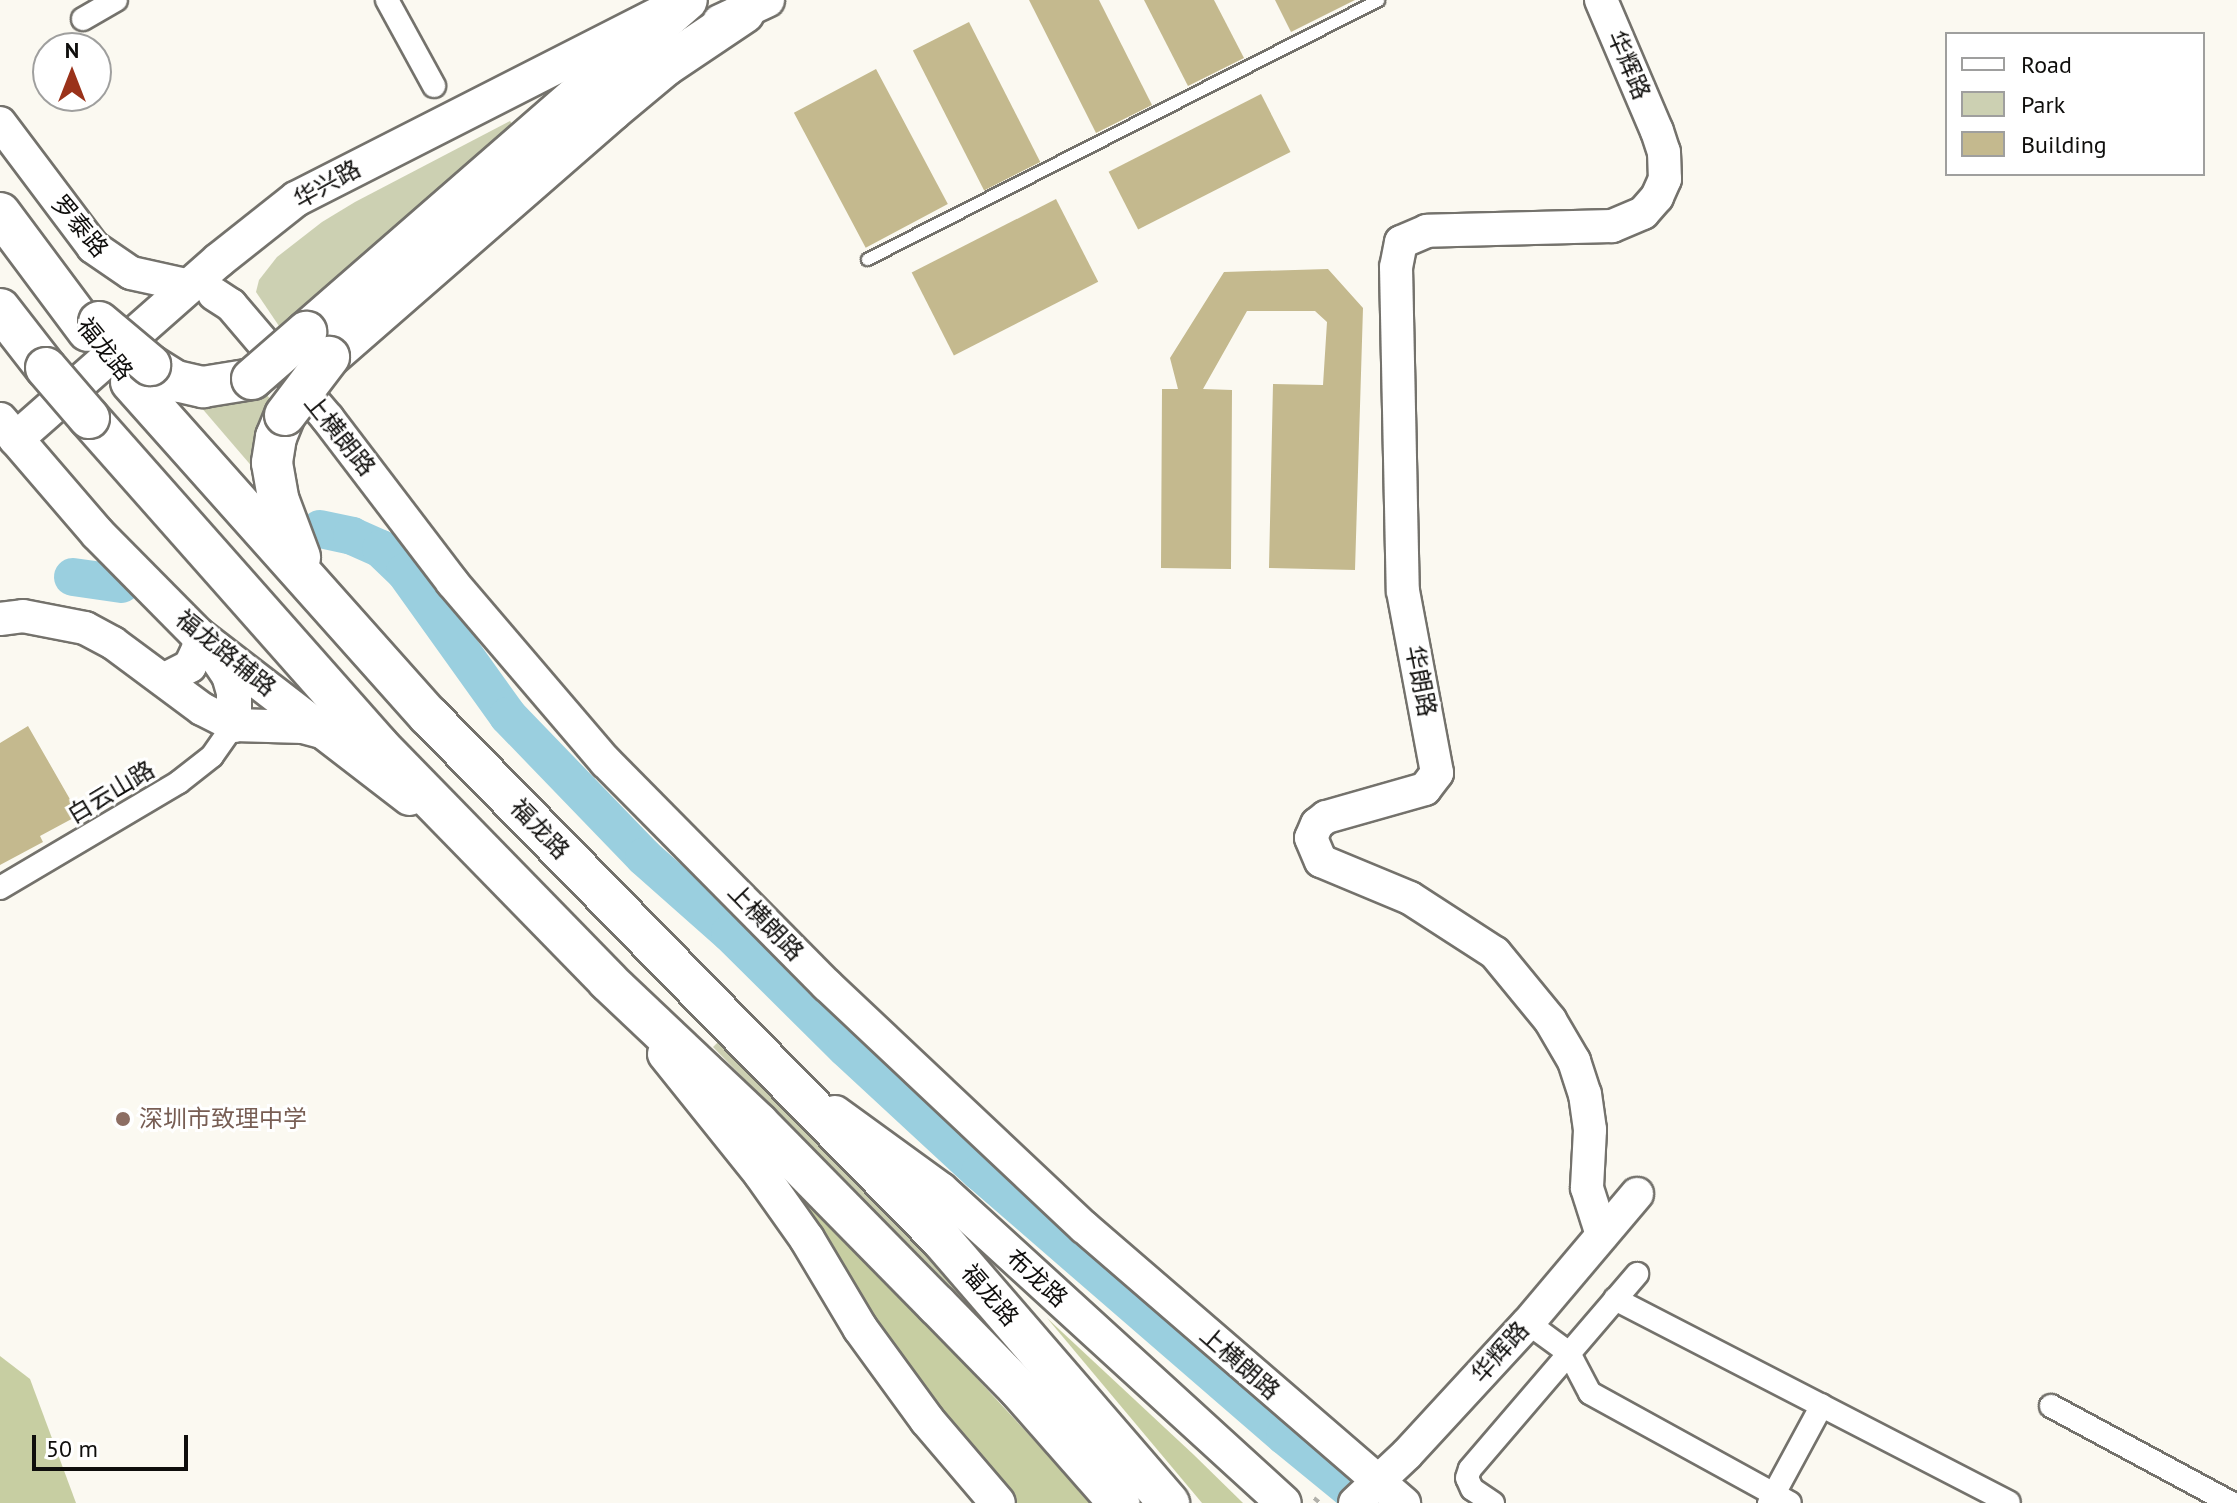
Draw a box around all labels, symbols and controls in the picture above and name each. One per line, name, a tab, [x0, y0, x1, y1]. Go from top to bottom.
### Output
street label: 华辉路	[1602, 26, 1656, 104]
north arrow	[32, 32, 112, 112]
legend	[1945, 32, 2205, 176]
text: N	[65, 36, 79, 64]
text: Road	[2021, 49, 2072, 80]
text: Park	[2021, 89, 2065, 120]
text: Building	[2021, 129, 2107, 160]
street label: 华兴路	[289, 154, 365, 214]
street label: 罗泰路	[46, 189, 114, 263]
street label: 福龙路	[71, 312, 139, 386]
street label: 上横朗路	[299, 389, 381, 481]
street label: 福龙路辅路	[170, 604, 282, 702]
street label: 华朗路	[1400, 643, 1442, 719]
street label: 白云山路	[62, 755, 160, 829]
street label: 福龙路	[505, 793, 575, 865]
street label: 上横朗路	[722, 877, 810, 967]
place label: 深圳市致理中学	[139, 1105, 307, 1133]
marker: 深圳市致理中学	[114, 1110, 132, 1128]
street label: 布龙路	[1001, 1243, 1073, 1313]
street label: 福龙路	[956, 1258, 1024, 1332]
street label: 华辉路	[1465, 1316, 1535, 1388]
street label: 上横朗路	[1194, 1321, 1286, 1405]
scale bar	[36, 1419, 192, 1469]
text: 50 m	[46, 1433, 98, 1464]

